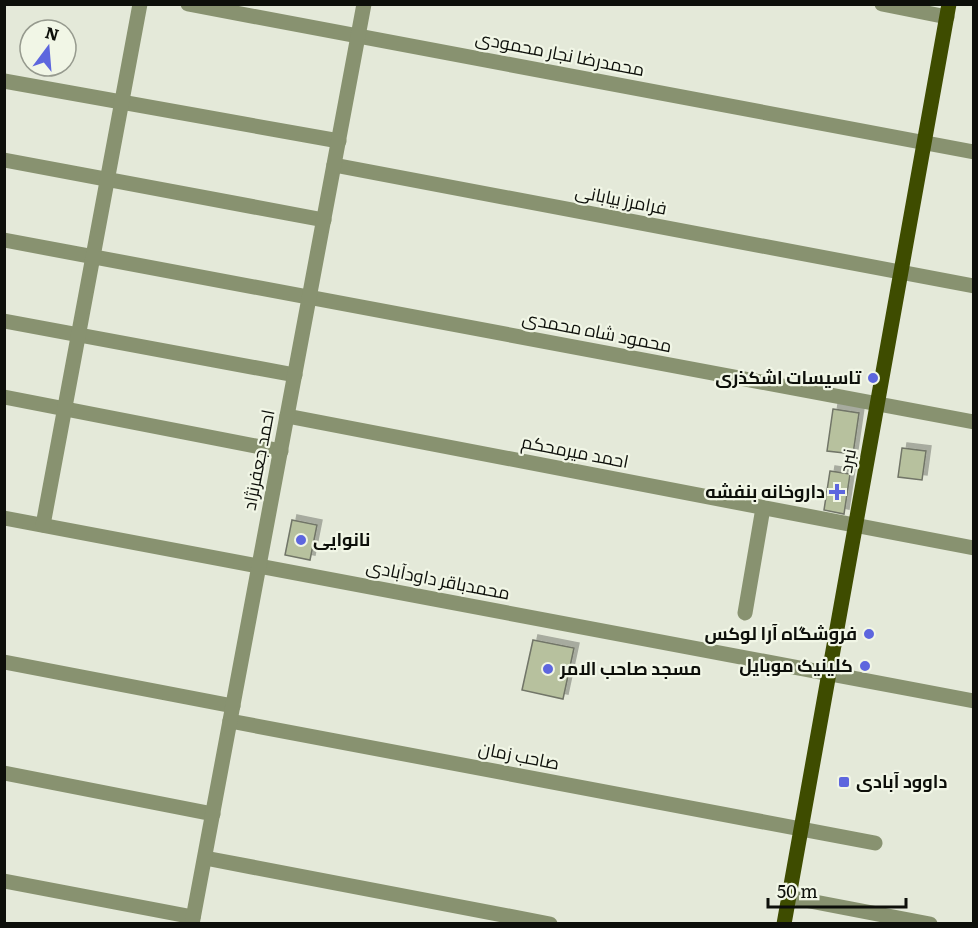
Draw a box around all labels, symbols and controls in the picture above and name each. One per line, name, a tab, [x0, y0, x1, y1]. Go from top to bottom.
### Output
north arrow	[18, 18, 78, 78]
text: N	[43, 19, 62, 46]
street label: محمدرضا نجار محمودی	[473, 23, 647, 82]
street label: فرامرز بیابانی	[573, 176, 669, 221]
street label: محمود شاه محمدی	[520, 303, 674, 358]
place label: تاسیسات اشکذری	[715, 363, 861, 390]
marker: تاسیسات اشکذری	[866, 371, 880, 385]
street label: احمد جعفرنژاد	[235, 407, 281, 512]
street label: احمد میرمحکم	[519, 427, 631, 474]
street label: نبرد	[831, 446, 862, 475]
place label: داروخانه بنفشه	[705, 477, 825, 504]
marker: داروخانه بنفشه	[830, 485, 844, 499]
place label: نانوایی	[313, 525, 370, 552]
marker: نانوایی	[294, 533, 308, 547]
street label: محمدباقر داودآبادی	[364, 551, 513, 606]
place label: فروشگاه آرا لوکس	[704, 619, 857, 646]
marker: فروشگاه آرا لوکس	[862, 627, 876, 641]
place label: کلینیک موبایل	[739, 651, 853, 678]
place label: مسجد صاحب الامر	[559, 654, 701, 681]
marker: کلینیک موبایل	[858, 659, 872, 673]
marker: مسجد صاحب الامر	[541, 662, 555, 676]
street label: صاحب زمان	[476, 733, 562, 776]
place label: داوود آبادی	[856, 767, 947, 794]
marker: داوود آبادی	[837, 775, 851, 789]
scale bar	[768, 871, 906, 909]
text: 50 m	[777, 877, 818, 904]

